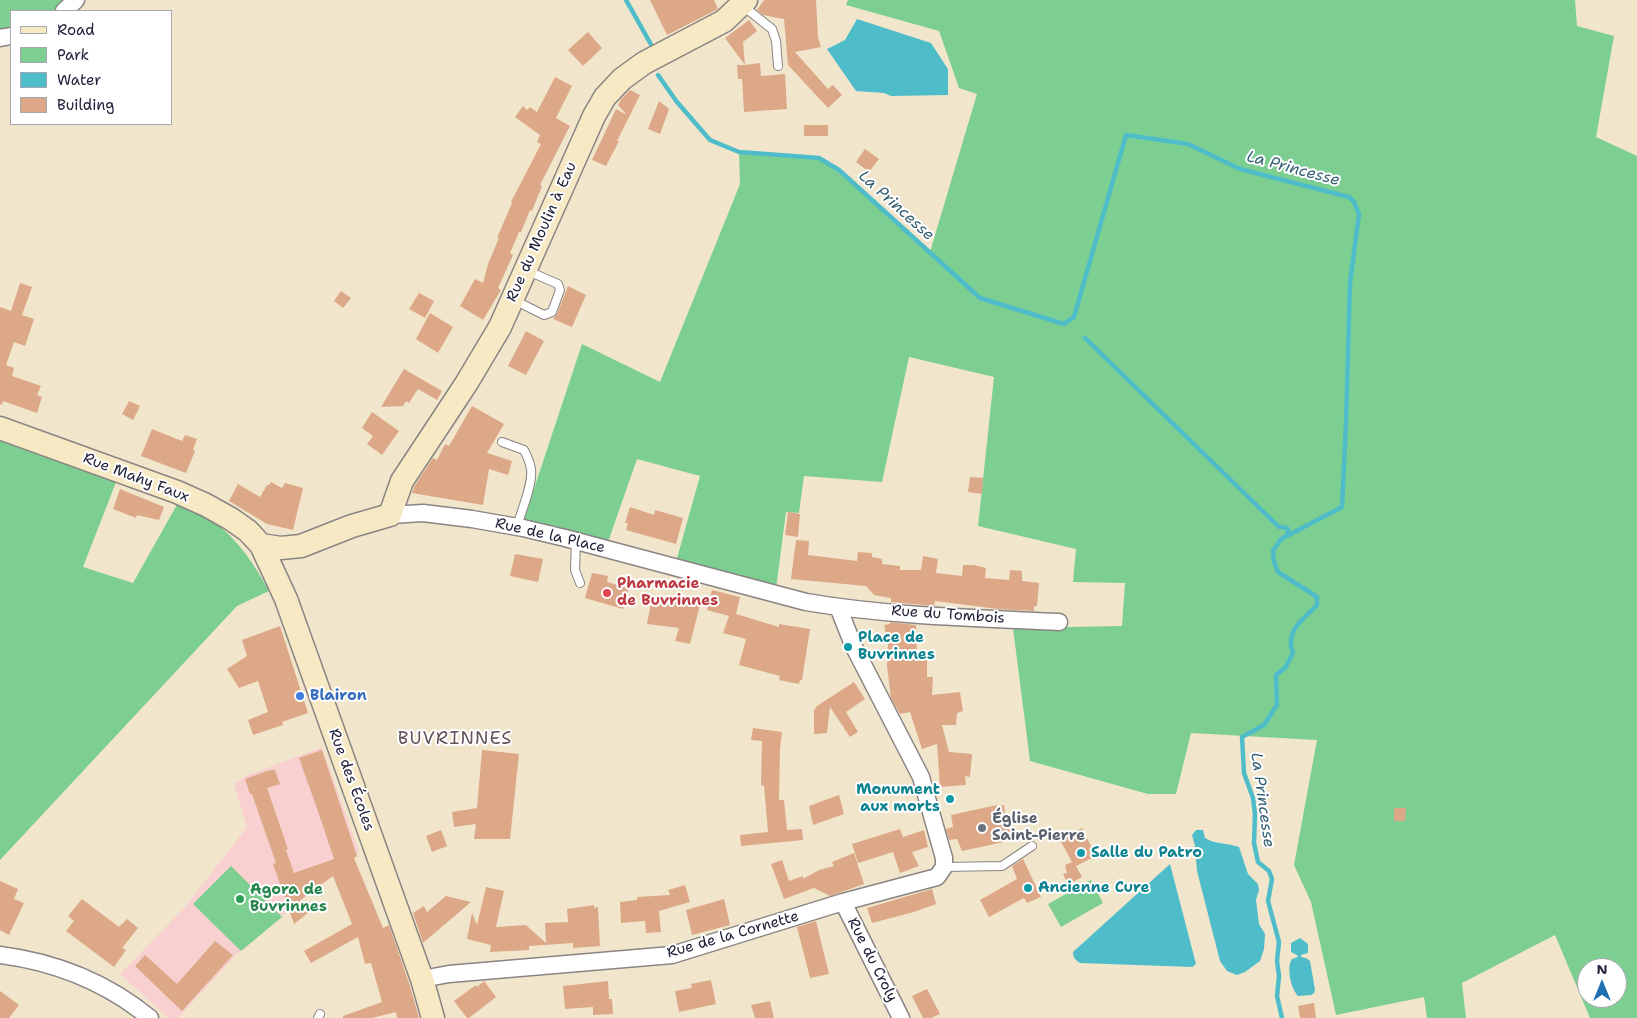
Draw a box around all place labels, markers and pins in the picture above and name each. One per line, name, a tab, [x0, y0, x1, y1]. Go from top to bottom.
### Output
place label: Pharmacie de Buvrinnes	[617, 575, 718, 610]
marker: Pharmacie de Buvrinnes	[601, 587, 613, 599]
place label: Place de Buvrinnes	[858, 629, 935, 664]
marker: Place de Buvrinnes	[842, 641, 854, 653]
place label: Blairon	[310, 687, 367, 705]
marker: Blairon	[294, 690, 306, 702]
place label: Monument aux morts	[856, 781, 940, 816]
marker: Monument aux morts	[944, 793, 956, 805]
place label: Église Saint-Pierre	[992, 810, 1085, 845]
marker: Église Saint-Pierre	[976, 822, 988, 834]
place label: Salle du Patro	[1091, 844, 1202, 862]
marker: Salle du Patro	[1075, 847, 1087, 859]
place label: Ancienne Cure	[1038, 879, 1149, 897]
place label: Agora de Buvrinnes	[250, 881, 327, 916]
marker: Ancienne Cure	[1022, 882, 1034, 894]
marker: Agora de Buvrinnes	[234, 893, 246, 905]

